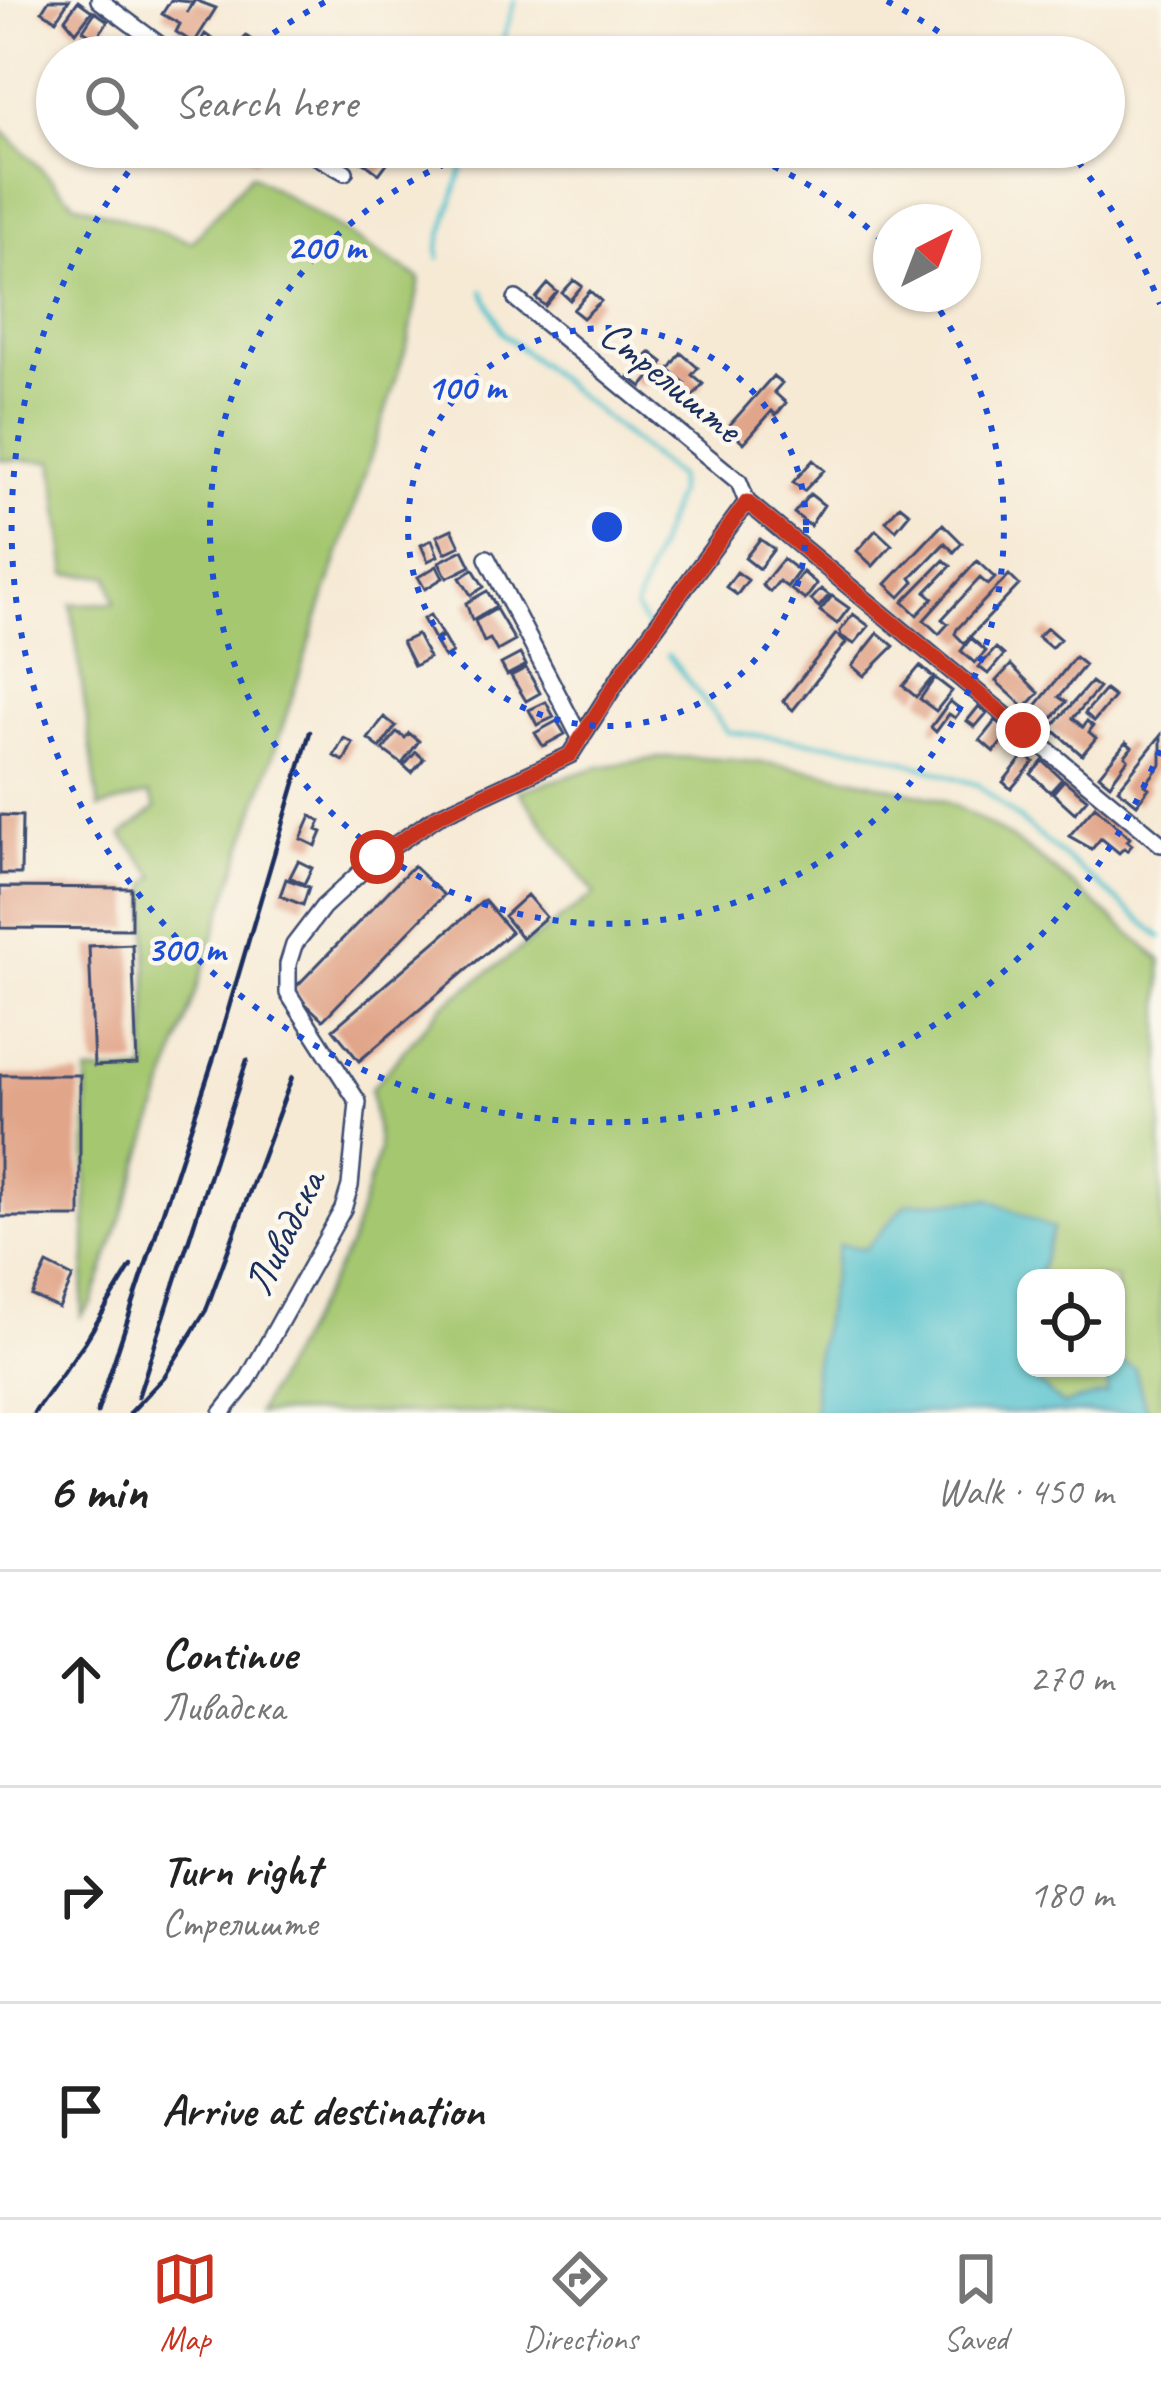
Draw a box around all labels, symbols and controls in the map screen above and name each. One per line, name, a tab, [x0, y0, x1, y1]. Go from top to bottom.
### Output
search box	[36, 36, 1125, 168]
icon: search	[78, 69, 144, 135]
text: Search here	[174, 74, 357, 131]
north arrow	[873, 204, 981, 312]
text: 200 m	[287, 224, 368, 270]
street label: Стрелиште	[589, 308, 755, 456]
text: 100 m	[427, 364, 508, 410]
centre of rings	[586, 506, 628, 548]
route end	[996, 703, 1050, 757]
route start	[350, 830, 404, 884]
text: 300 m	[147, 926, 228, 972]
street label: Ливадска	[232, 1158, 339, 1304]
map controls	[1017, 1269, 1125, 1377]
button: locate	[1017, 1269, 1125, 1377]
text: 6 min	[48, 1459, 147, 1523]
text: Walk · 450 m	[937, 1467, 1113, 1516]
text: Continue	[162, 1626, 296, 1683]
icon: ahead	[48, 1646, 114, 1712]
text: 270 m	[1029, 1654, 1113, 1703]
text: Ливадска	[162, 1683, 285, 1732]
text: Turn right	[162, 1842, 320, 1899]
icon: right	[48, 1862, 114, 1928]
text: 180 m	[1029, 1870, 1113, 1919]
text: Стрелиште	[162, 1899, 317, 1948]
icon: arrive	[48, 2078, 114, 2144]
text: Arrive at destination	[162, 2082, 484, 2139]
tab: Map	[152, 2246, 218, 2360]
tab: Directions	[523, 2246, 638, 2360]
tab: Saved	[943, 2246, 1009, 2360]

